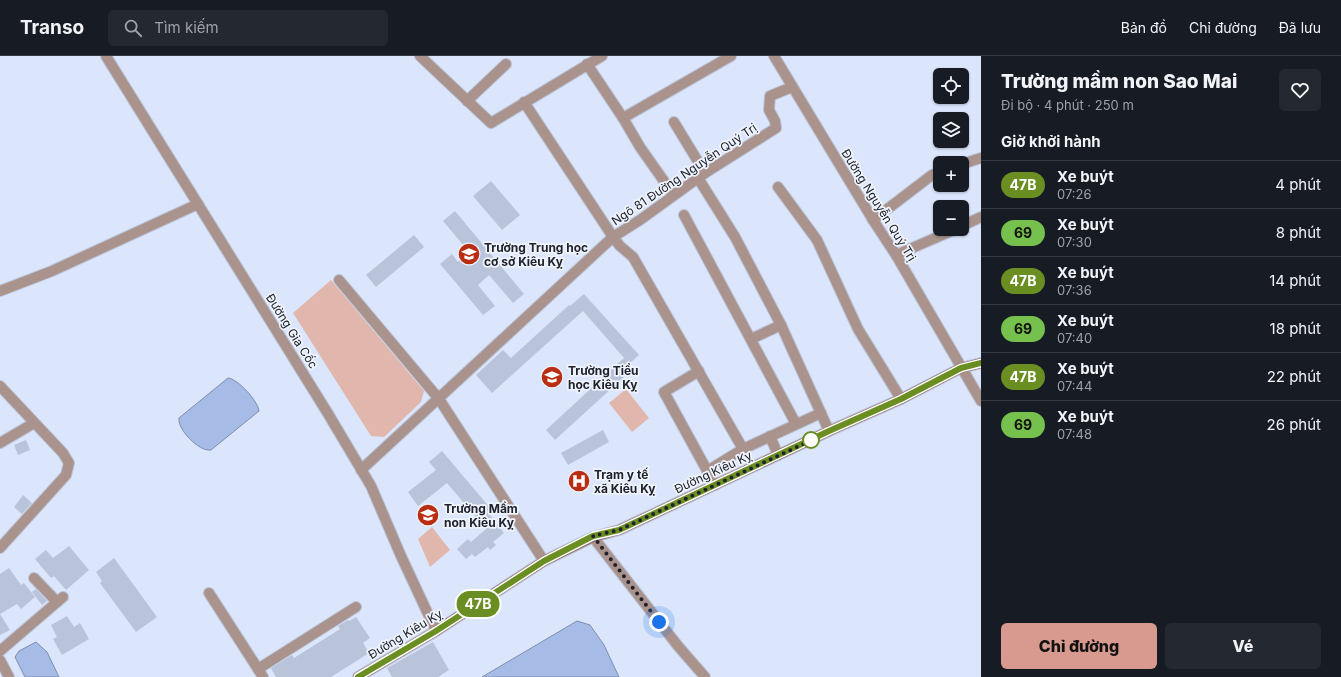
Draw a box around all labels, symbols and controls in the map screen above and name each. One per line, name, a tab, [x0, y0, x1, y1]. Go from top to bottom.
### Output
search box	[108, 10, 388, 46]
text: Transo	[20, 16, 84, 39]
icon: search	[122, 17, 144, 39]
text: Tìm kiếm	[154, 18, 219, 37]
text: Bản đồ	[1121, 19, 1167, 36]
text: Chỉ đường	[1189, 19, 1257, 36]
text: Đã lưu	[1279, 19, 1321, 36]
map controls	[933, 68, 969, 236]
button: locate	[933, 68, 969, 104]
button: heart	[1279, 69, 1321, 111]
text: Trường mầm non Sao Mai	[1001, 70, 1237, 93]
text: Đi bộ · 4 phút · 250 m	[1001, 97, 1134, 113]
button: layers	[933, 112, 969, 148]
street label: Ngõ 81 Đường Nguyễn Quý Trị	[609, 120, 760, 228]
text: Giờ khởi hành	[1001, 132, 1101, 151]
street label: Đường Nguyễn Quý Trị	[838, 146, 920, 264]
button: +	[933, 156, 969, 192]
text: Xe buýt	[1057, 167, 1114, 186]
text: 4 phút	[1275, 175, 1321, 194]
text: 47B	[1010, 176, 1036, 193]
text: 07:26	[1057, 186, 1092, 202]
button: −	[933, 200, 969, 236]
text: Xe buýt	[1057, 215, 1114, 234]
text: 8 phút	[1276, 223, 1321, 242]
text: 69	[1014, 224, 1032, 241]
text: 07:30	[1057, 234, 1092, 250]
place label: Trường Trung học cơ sở Kiêu Kỵ	[484, 240, 588, 269]
school or university icon: Trường Trung học cơ sở Kiêu Kỵ	[456, 241, 482, 267]
text: Xe buýt	[1057, 263, 1114, 282]
text: 14 phút	[1269, 271, 1321, 290]
text: 47B	[1010, 272, 1036, 289]
text: 07:36	[1057, 282, 1092, 298]
street label: Đường Gia Cốc	[263, 291, 321, 371]
text: Xe buýt	[1057, 311, 1114, 330]
text: 18 phút	[1270, 319, 1321, 338]
text: 69	[1014, 320, 1032, 337]
text: 07:40	[1057, 330, 1092, 346]
text: Xe buýt	[1057, 359, 1114, 378]
place label: Trường Tiểu học Kiêu Kỵ	[568, 363, 639, 392]
school or university icon: Trường Tiểu học Kiêu Kỵ	[539, 364, 565, 390]
text: 22 phút	[1267, 367, 1321, 386]
text: 47B	[1010, 368, 1036, 385]
text: 07:44	[1057, 378, 1092, 394]
text: Xe buýt	[1057, 407, 1114, 426]
text: 26 phút	[1267, 415, 1321, 434]
text: 69	[1014, 416, 1032, 433]
text: 07:48	[1057, 426, 1092, 442]
unlabelled marker	[802, 431, 820, 449]
street label: Đường Kiêu Kỵ	[672, 447, 754, 496]
place label: Trạm y tế xã Kiêu Kỵ	[594, 467, 656, 496]
hospital icon: Trạm y tế xã Kiêu Kỵ	[566, 468, 592, 494]
place label: Trường Mầm non Kiêu Kỵ	[444, 501, 518, 530]
school or university icon: Trường Mầm non Kiêu Kỵ	[415, 502, 441, 528]
line badge: 47B	[455, 591, 501, 617]
text: 47B	[465, 595, 491, 612]
street label: Đường Kiêu Kỵ	[365, 606, 445, 662]
your location	[649, 612, 669, 632]
button: Chỉ đường	[1001, 623, 1157, 669]
button: Vé	[1165, 623, 1321, 669]

